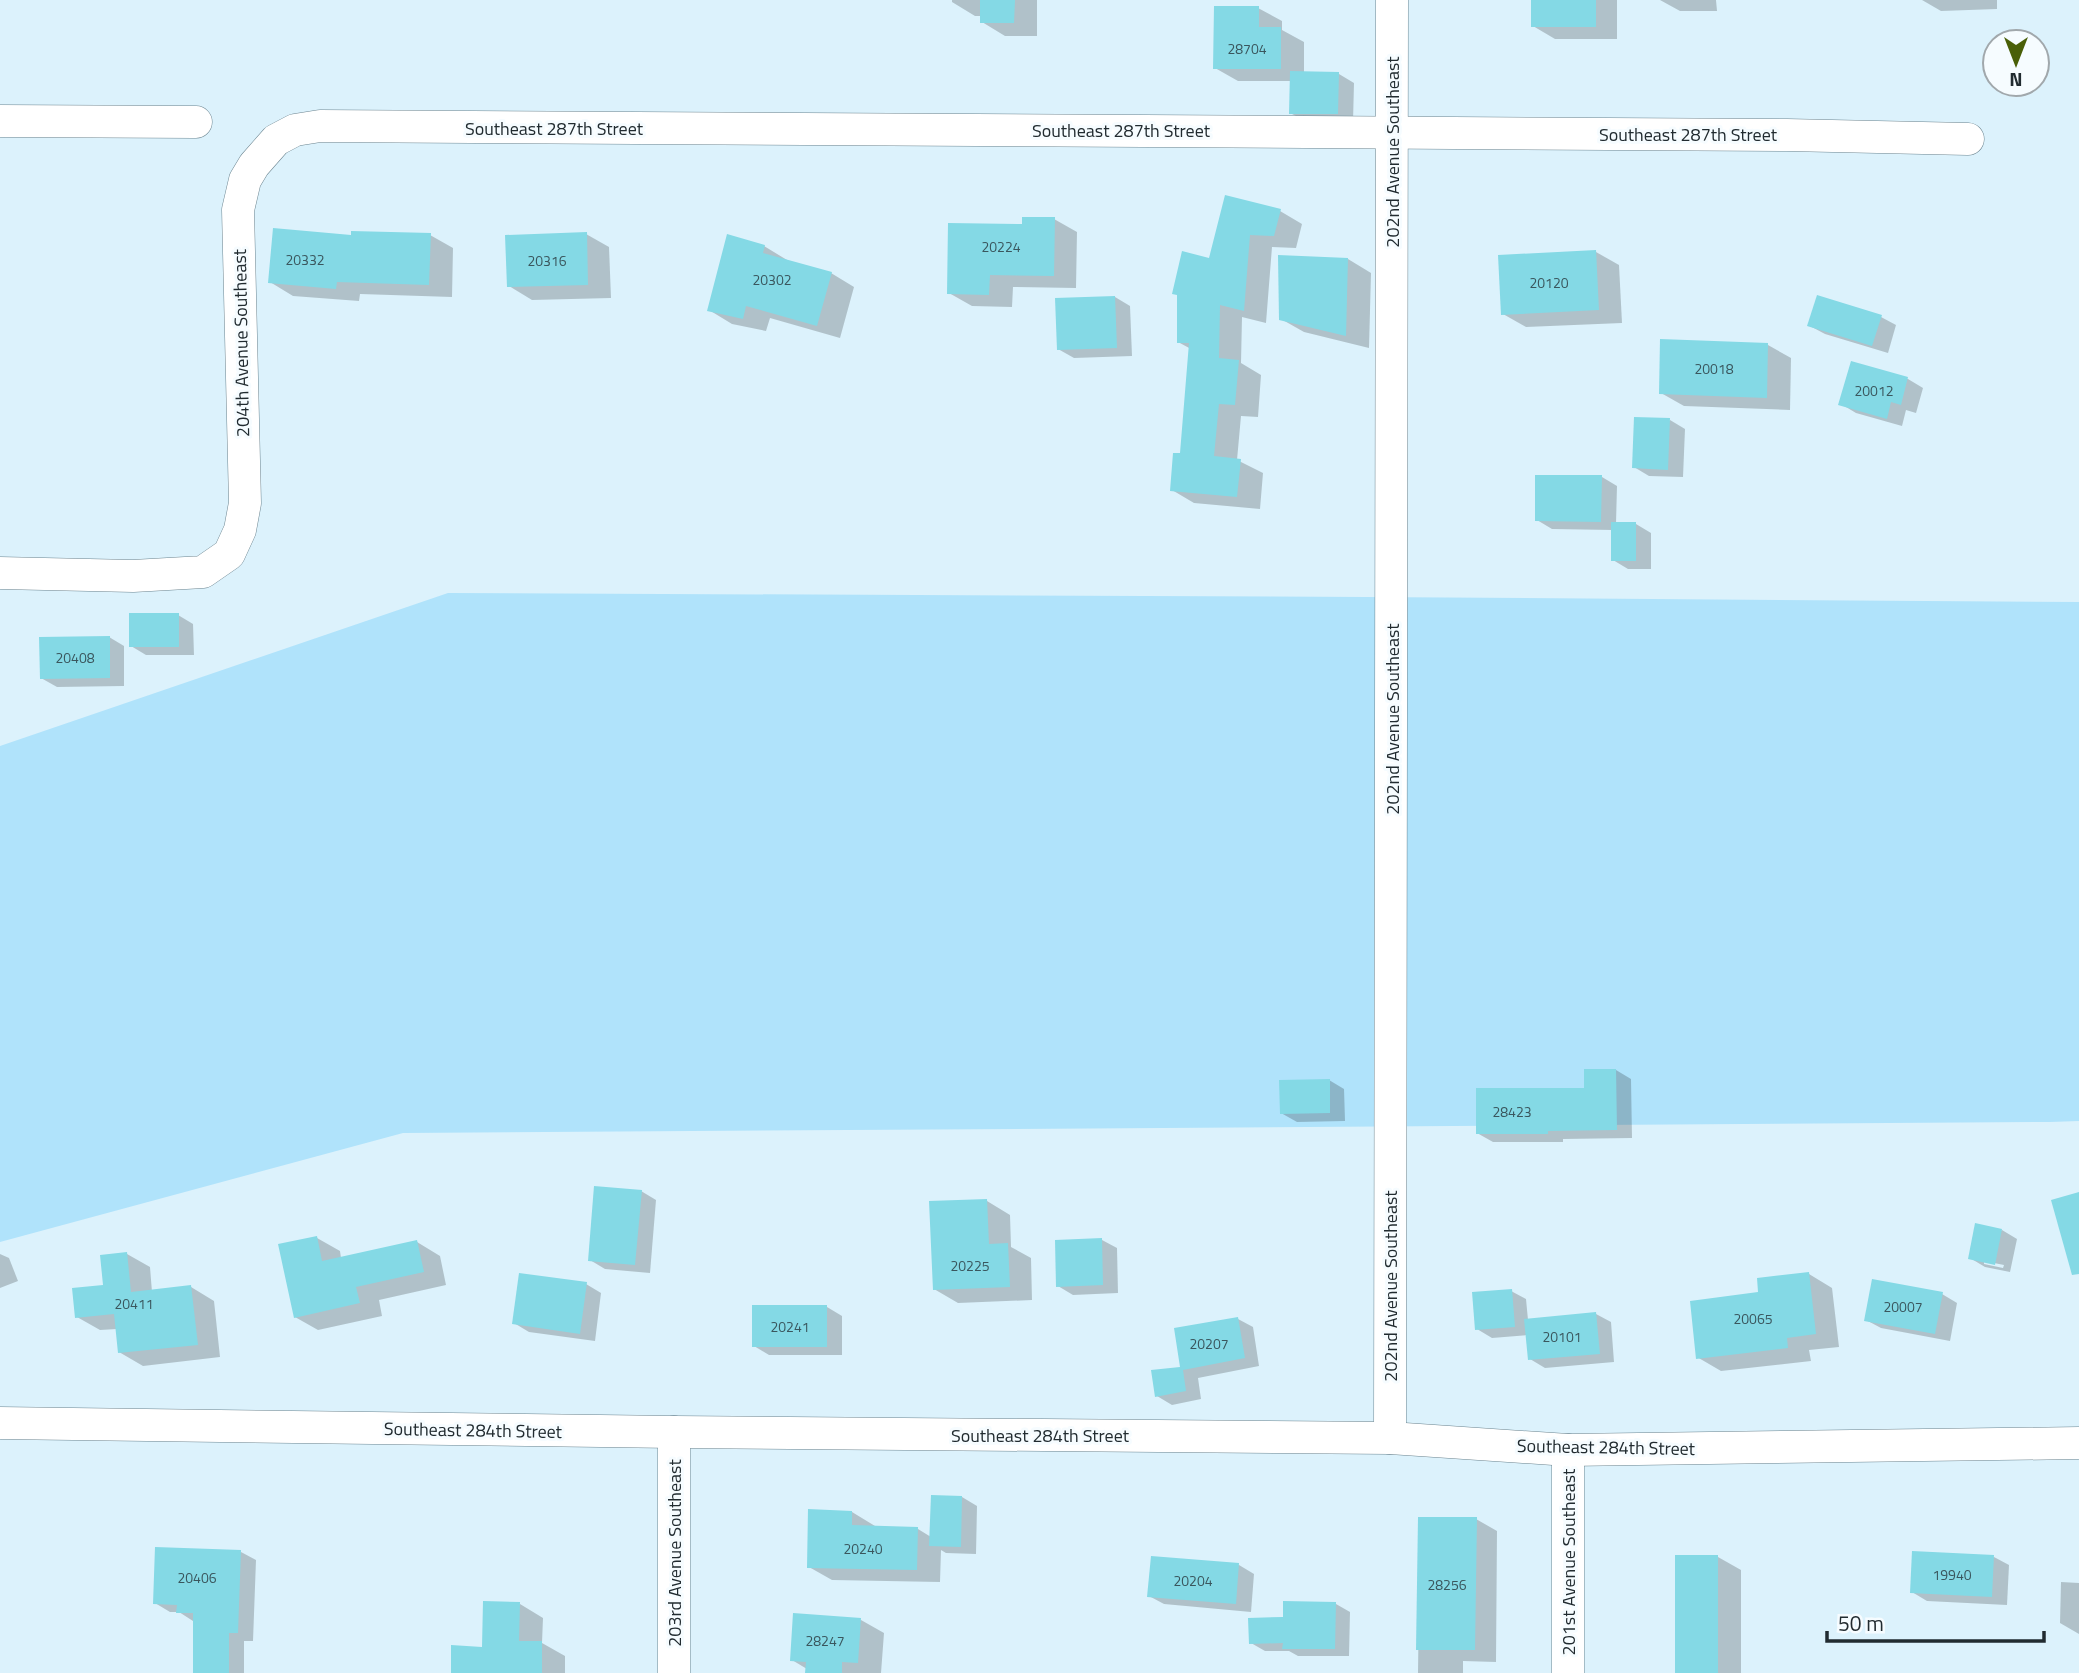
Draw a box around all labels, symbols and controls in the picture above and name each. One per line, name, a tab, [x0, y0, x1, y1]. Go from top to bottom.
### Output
north arrow	[1981, 28, 2051, 98]
house number: 28704	[1227, 38, 1267, 59]
street label: 202nd Avenue Southeast	[1379, 56, 1406, 248]
text: N	[2009, 66, 2023, 95]
street label: Southeast 287th Street	[465, 115, 644, 142]
street label: Southeast 287th Street	[1032, 117, 1211, 144]
street label: Southeast 287th Street	[1599, 121, 1778, 148]
house number: 20224	[981, 236, 1021, 257]
street label: 204th Avenue Southeast	[226, 248, 256, 437]
house number: 20332	[285, 249, 325, 270]
house number: 20316	[527, 250, 567, 271]
house number: 20302	[752, 269, 792, 290]
house number: 20120	[1529, 272, 1569, 293]
house number: 20018	[1694, 358, 1734, 379]
house number: 20012	[1854, 380, 1894, 401]
street label: 202nd Avenue Southeast	[1379, 623, 1406, 815]
house number: 20408	[55, 647, 95, 668]
house number: 28423	[1492, 1101, 1532, 1122]
street label: 202nd Avenue Southeast	[1377, 1190, 1404, 1382]
house number: 20225	[950, 1255, 990, 1276]
house number: 20411	[114, 1293, 154, 1314]
house number: 20007	[1883, 1296, 1923, 1317]
house number: 20065	[1733, 1308, 1773, 1329]
house number: 20241	[770, 1316, 810, 1337]
house number: 20101	[1542, 1326, 1582, 1347]
house number: 20207	[1189, 1333, 1229, 1354]
street label: Southeast 284th Street	[384, 1415, 563, 1445]
street label: Southeast 284th Street	[951, 1422, 1130, 1449]
street label: Southeast 284th Street	[1517, 1432, 1696, 1462]
street label: 203rd Avenue Southeast	[661, 1459, 688, 1647]
street label: 201st Avenue Southeast	[1555, 1468, 1582, 1655]
house number: 20240	[843, 1538, 883, 1559]
house number: 19940	[1932, 1564, 1972, 1585]
house number: 20406	[177, 1567, 217, 1588]
house number: 20204	[1173, 1570, 1213, 1591]
house number: 28256	[1427, 1574, 1467, 1595]
scale bar	[1827, 1600, 2044, 1644]
text: 50 m	[1838, 1607, 1884, 1639]
house number: 28247	[805, 1630, 845, 1651]

